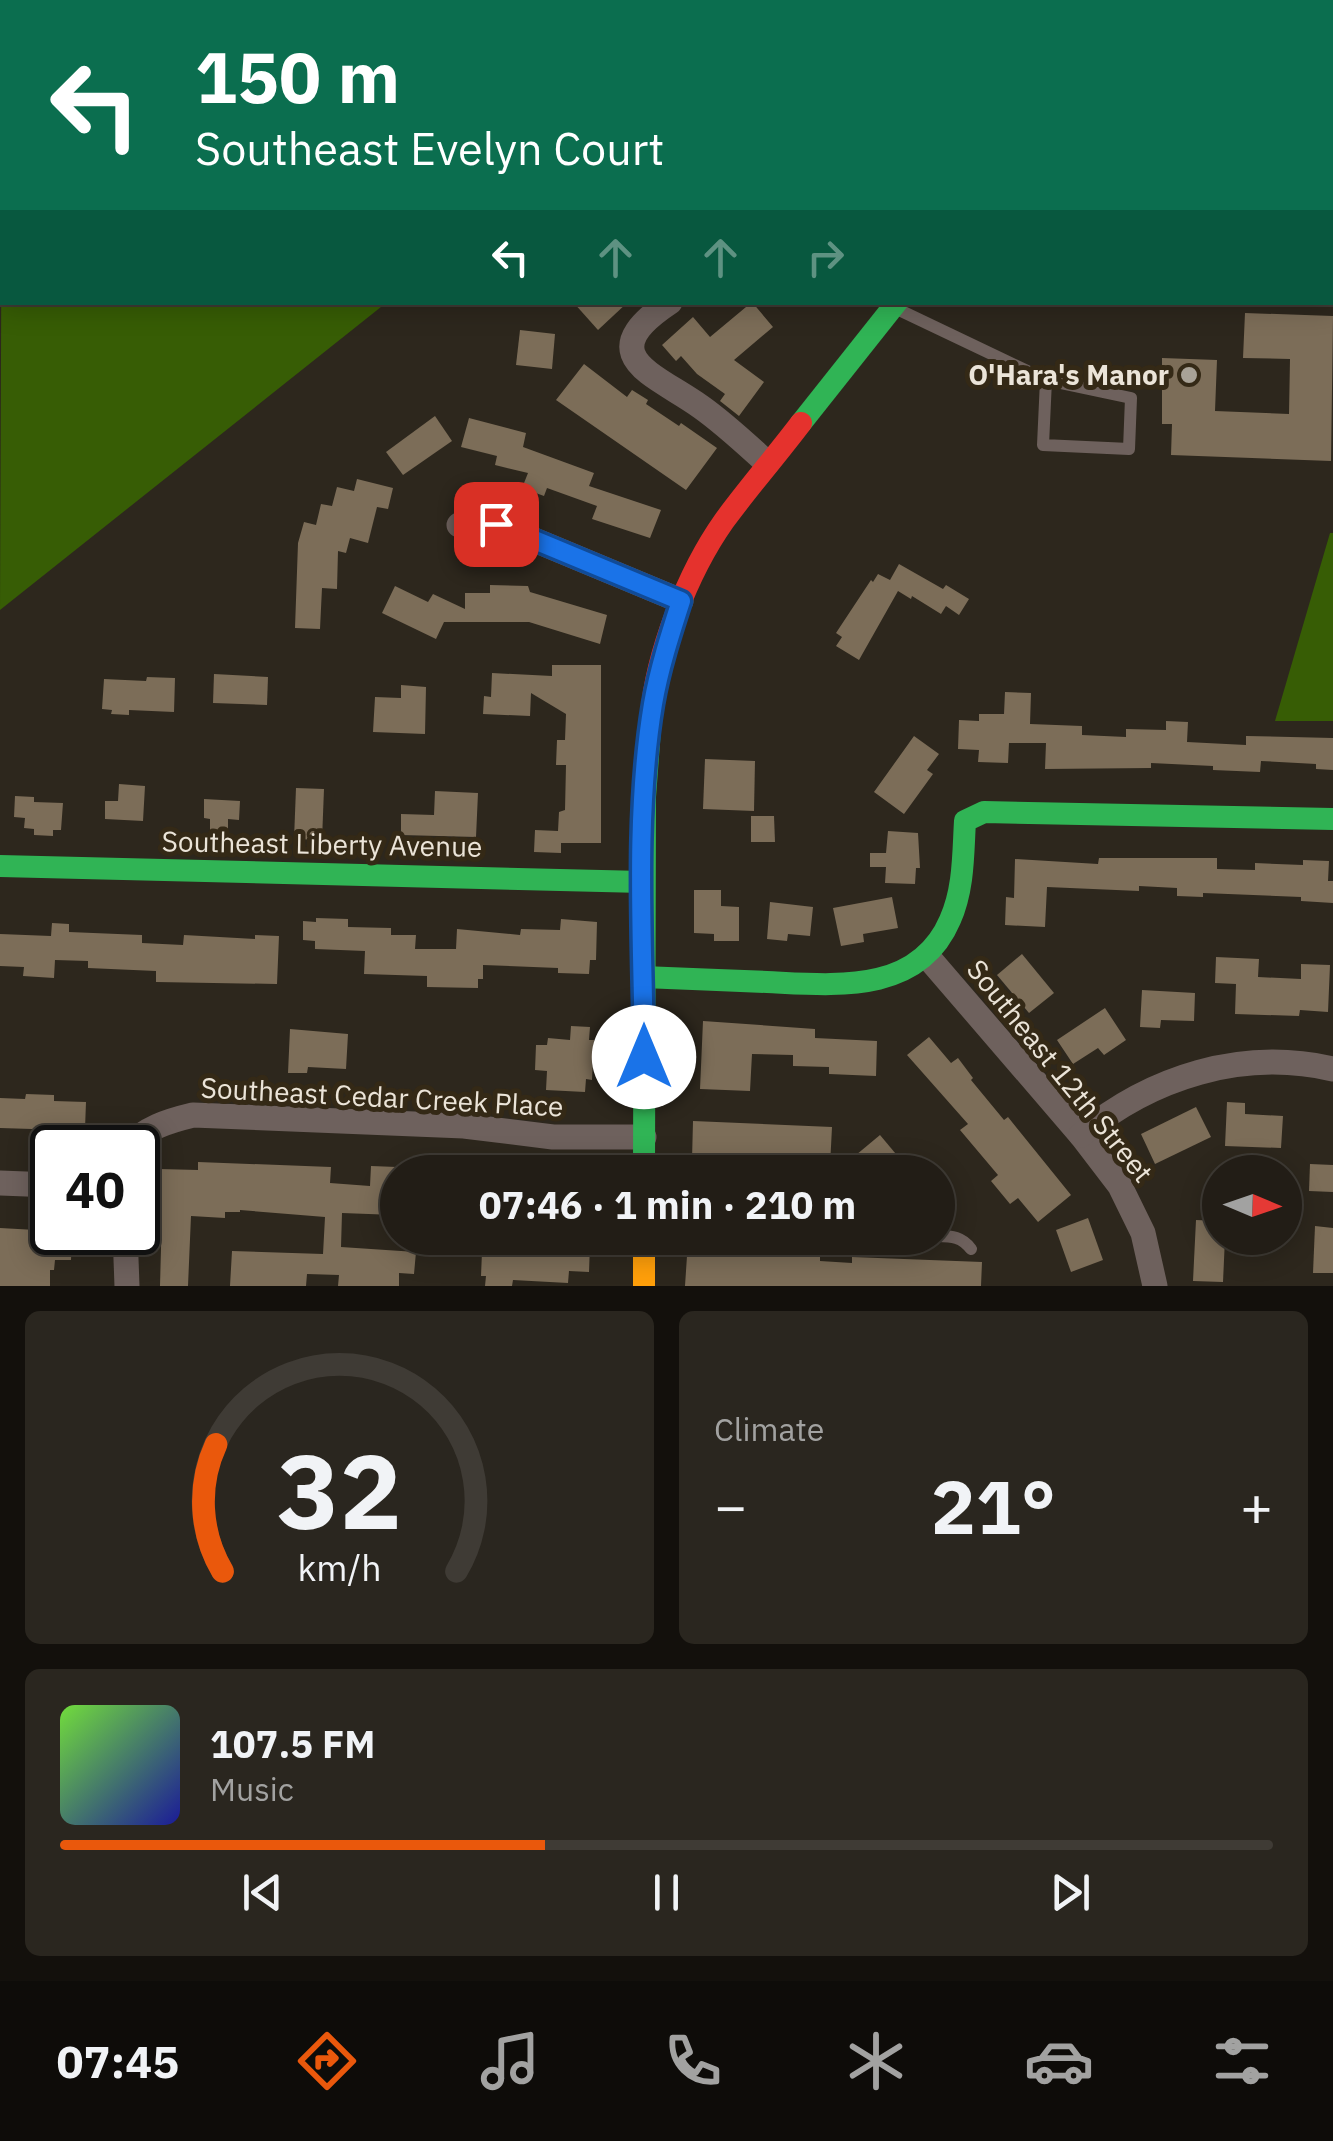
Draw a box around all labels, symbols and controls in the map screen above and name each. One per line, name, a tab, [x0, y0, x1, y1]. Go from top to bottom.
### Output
text: 150 m	[195, 31, 400, 122]
icon: left	[30, 40, 160, 170]
text: Southeast Evelyn Court	[195, 119, 664, 177]
icon: left	[483, 230, 538, 285]
icon: ahead	[588, 230, 643, 285]
icon: ahead	[693, 230, 748, 285]
icon: right	[798, 230, 853, 285]
place label: O'Hara's Manor	[968, 356, 1169, 393]
marker: O'Hara's Manor	[1178, 364, 1200, 386]
pin	[454, 482, 539, 567]
icon: arrive	[469, 497, 524, 552]
street label: Southeast Liberty Avenue	[161, 822, 483, 865]
street label: Southeast 12th Street	[959, 952, 1162, 1190]
position arrow	[592, 1005, 696, 1109]
street label: Southeast Cedar Creek Place	[200, 1069, 564, 1124]
speed limit sign: 40	[30, 1125, 160, 1255]
north arrow	[1202, 1155, 1302, 1255]
map controls	[1202, 1155, 1302, 1255]
text: 07:46 · 1 min · 210 m	[479, 1180, 856, 1229]
text: Climate	[714, 1408, 824, 1450]
text: 32	[277, 1422, 402, 1558]
text: 21°	[931, 1457, 1056, 1555]
text: −	[714, 1470, 747, 1541]
text: +	[1240, 1470, 1273, 1541]
text: km/h	[297, 1544, 382, 1591]
text: 107.5 FM	[210, 1719, 375, 1768]
text: Music	[210, 1768, 294, 1810]
icon: previous	[235, 1865, 290, 1920]
icon: pause	[639, 1865, 694, 1920]
icon: next	[1043, 1865, 1098, 1920]
icon: directions	[292, 2026, 362, 2096]
icon: music	[475, 2026, 545, 2096]
icon: phone	[658, 2026, 728, 2096]
icon: climate	[841, 2026, 911, 2096]
icon: car	[1024, 2026, 1094, 2096]
icon: filters	[1207, 2026, 1277, 2096]
text: 07:45	[56, 2032, 179, 2090]

